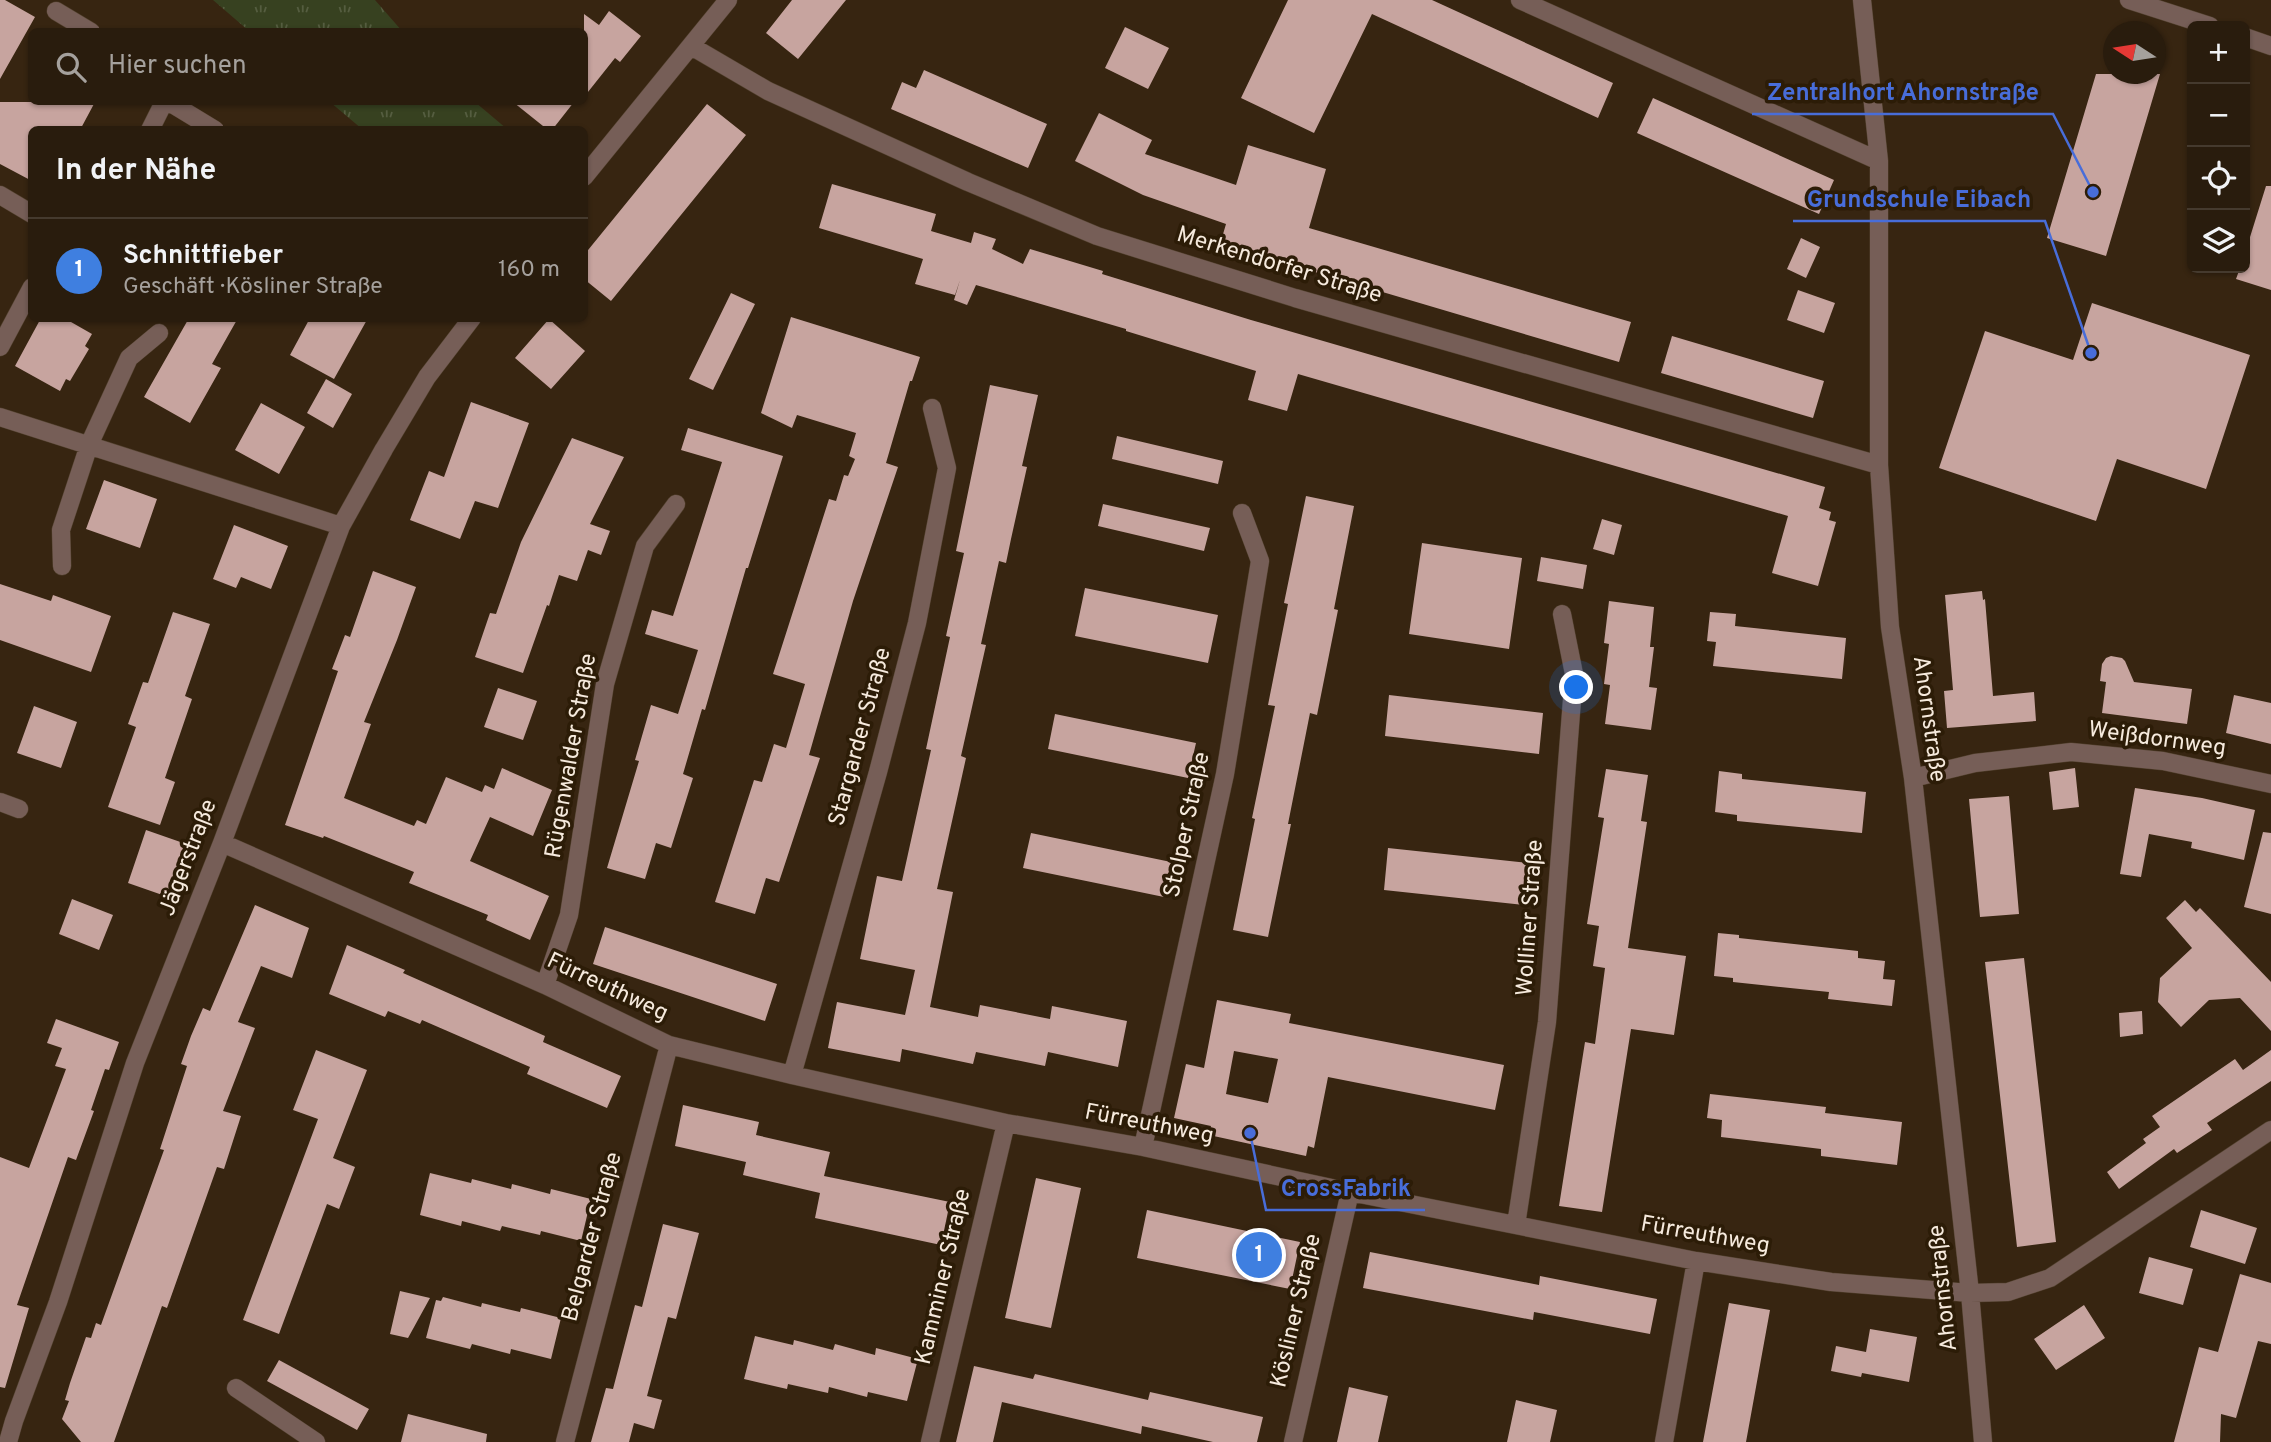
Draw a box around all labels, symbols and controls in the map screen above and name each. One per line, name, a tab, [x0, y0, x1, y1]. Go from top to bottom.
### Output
north arrow	[2103, 21, 2166, 84]
map controls	[2187, 21, 2250, 273]
button: +	[2187, 21, 2250, 84]
search box	[28, 28, 588, 105]
icon: search	[52, 48, 90, 86]
text: Hier suchen	[108, 50, 247, 83]
callout: Zentralhort Ahornstraße	[1752, 69, 2053, 114]
text: Zentralhort Ahornstraße	[1767, 79, 2039, 109]
button: −	[2187, 84, 2250, 147]
button: locate	[2187, 147, 2250, 210]
text: In der Nähe	[56, 153, 216, 190]
callout: Grundschule Eibach	[1793, 176, 2045, 221]
text: Grundschule Eibach	[1807, 186, 2031, 216]
button: layers	[2187, 210, 2250, 273]
street label: Merkendorfer Straße	[1173, 221, 1385, 311]
text: Schnittfieber	[123, 240, 283, 273]
text: 1	[74, 256, 84, 285]
text: 160 m	[498, 256, 560, 285]
text: Geschäft · Kösliner Straße	[123, 273, 383, 302]
street label: Stargarder Straße	[823, 645, 899, 829]
street label: Rügenwalder Straße	[540, 651, 604, 861]
street label: Ahornstraße	[1905, 654, 1951, 784]
your location	[1559, 670, 1593, 704]
street label: Weißdornweg	[2086, 716, 2228, 764]
street label: Stolper Straße	[1158, 750, 1218, 900]
street label: Jägerstraße	[153, 795, 225, 921]
street label: Wolliner Straße	[1511, 839, 1551, 997]
street label: Fürreuthweg	[542, 947, 672, 1029]
street label: Fürreuthweg	[1082, 1098, 1216, 1152]
street label: Belgarder Straße	[556, 1149, 630, 1325]
callout: CrossFabrik	[1266, 1165, 1425, 1210]
text: CrossFabrik	[1281, 1175, 1411, 1205]
street label: Kamminer Straße	[910, 1186, 978, 1368]
street label: Fürreuthweg	[1638, 1210, 1772, 1262]
street label: Ahornstraße	[1923, 1223, 1965, 1353]
pin: 1	[1236, 1229, 1282, 1281]
street label: Kösliner Straße	[1265, 1231, 1329, 1391]

